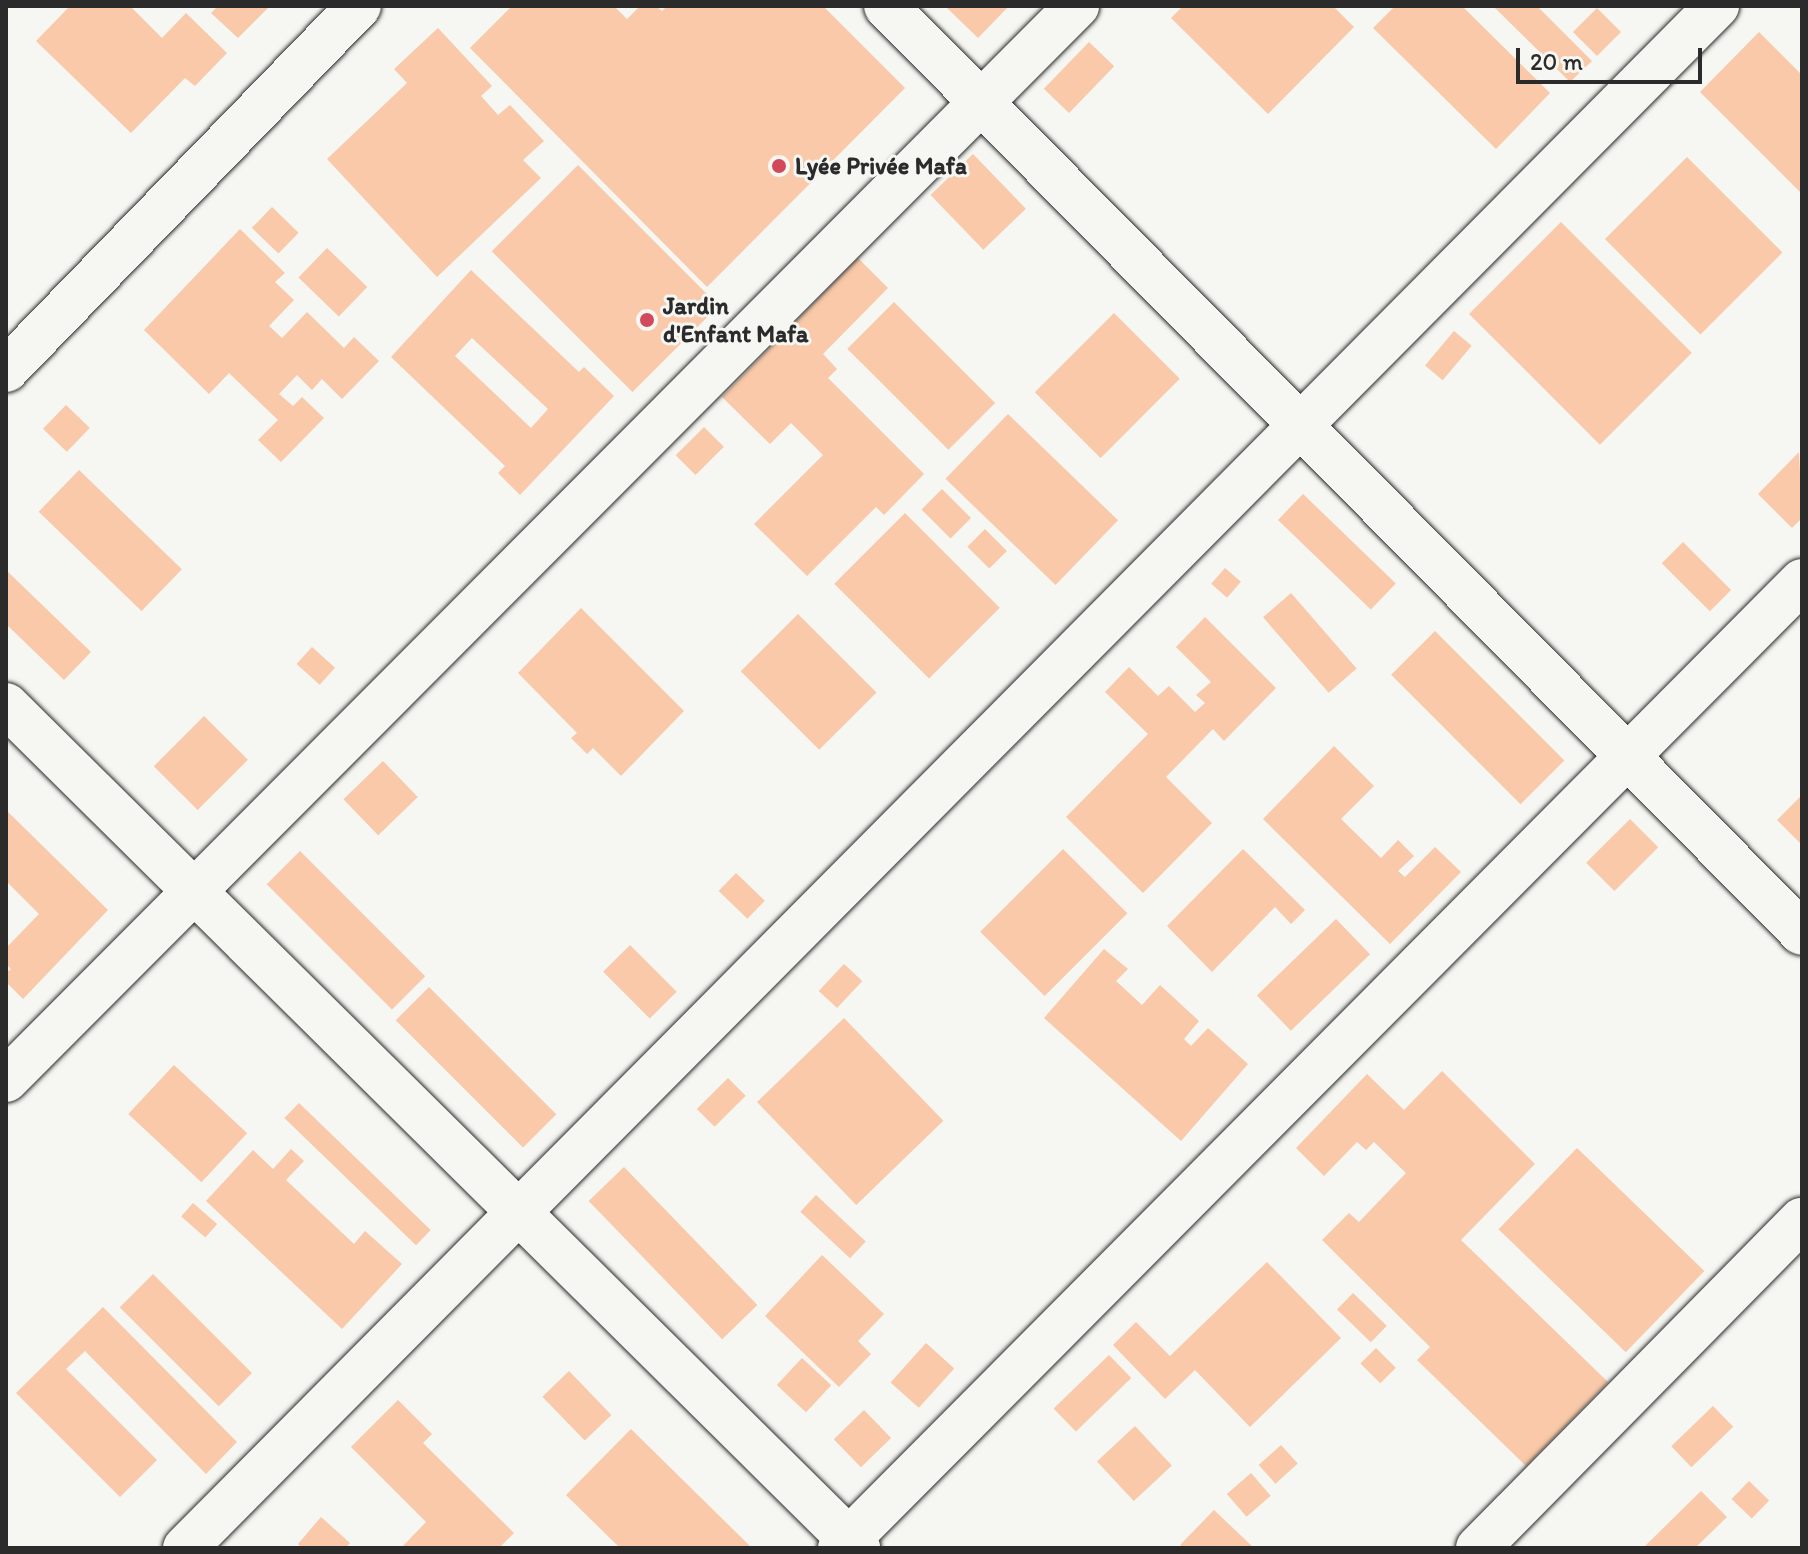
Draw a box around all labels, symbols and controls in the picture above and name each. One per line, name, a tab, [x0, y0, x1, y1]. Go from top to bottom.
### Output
scale bar	[1520, 32, 1706, 82]
text: 20 m	[1530, 47, 1583, 76]
place label: Lyée Privée Mafa	[795, 152, 967, 180]
marker: Lyée Privée Mafa	[770, 157, 788, 175]
place label: Jardin d'Enfant Mafa	[663, 292, 808, 348]
marker: Jardin d'Enfant Mafa	[638, 311, 656, 329]

